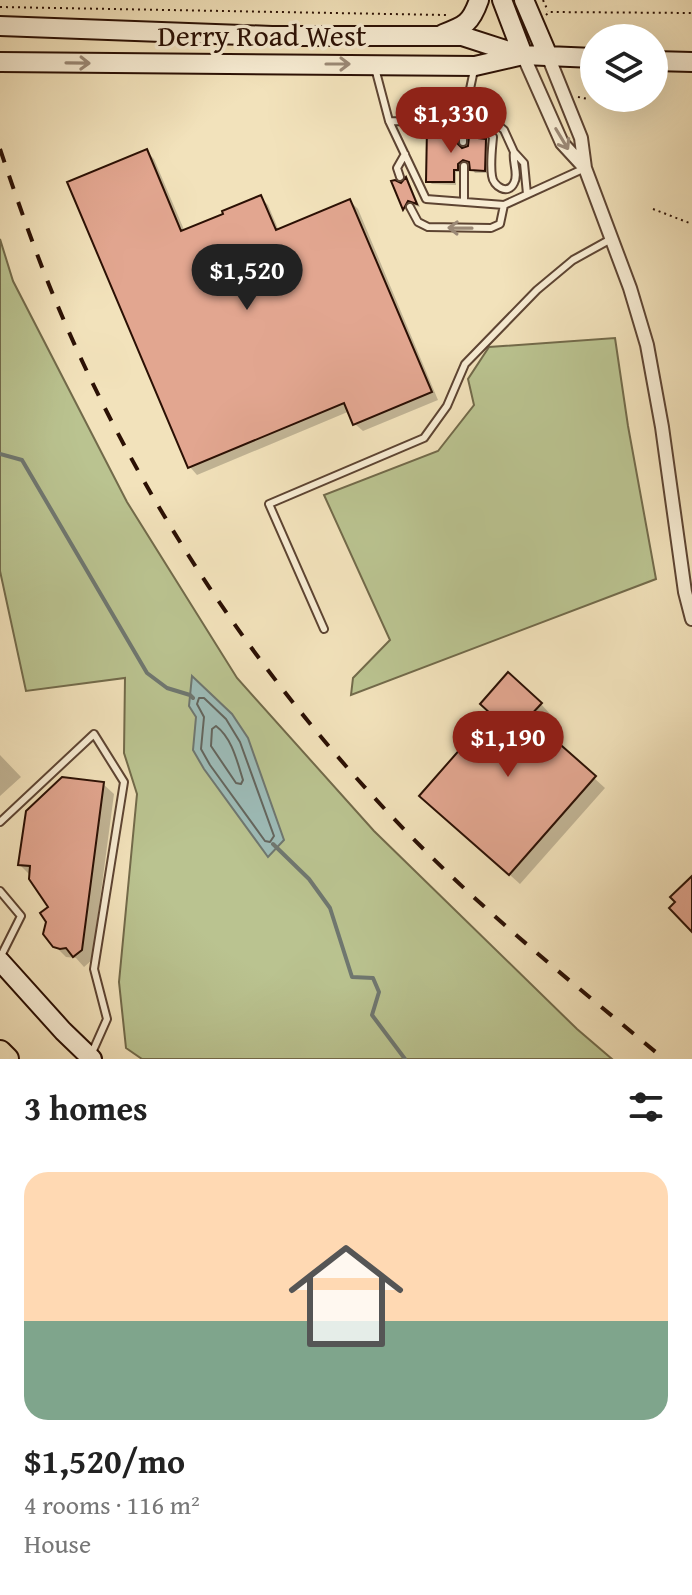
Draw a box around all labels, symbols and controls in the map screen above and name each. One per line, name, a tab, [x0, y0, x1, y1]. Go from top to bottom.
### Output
street label: Derry Road West	[158, 13, 367, 57]
map controls	[580, 24, 668, 112]
button: layers	[580, 24, 668, 112]
one-way arrow	[64, 55, 91, 70]
one-way arrow	[324, 57, 351, 72]
pin: $1,330	[386, 87, 516, 155]
text: $1,330	[414, 93, 488, 132]
one-way arrow	[554, 127, 570, 150]
one-way arrow	[447, 220, 474, 235]
pin: $1,520	[182, 244, 312, 312]
text: $1,520	[210, 250, 284, 289]
pin: $1,190	[443, 711, 573, 779]
text: $1,190	[471, 717, 545, 756]
text: 3 homes	[24, 1083, 148, 1132]
icon: filters	[624, 1085, 668, 1129]
icon: home	[274, 1224, 418, 1368]
text: $1,520/mo	[24, 1436, 185, 1485]
text: 4 rooms · 116 m²	[24, 1485, 200, 1524]
text: House	[24, 1524, 91, 1563]

